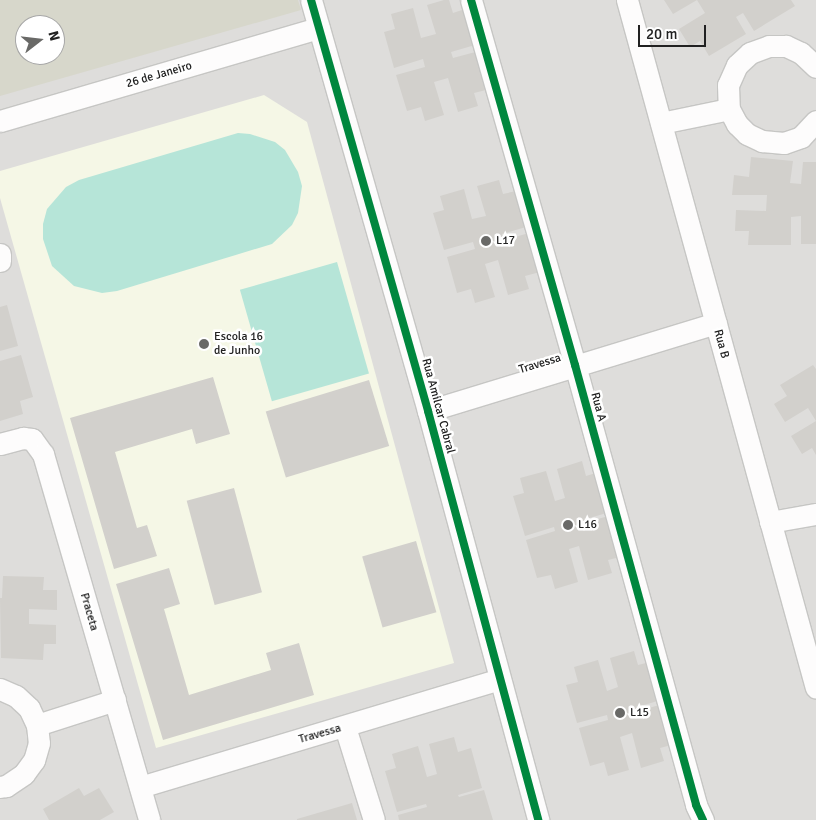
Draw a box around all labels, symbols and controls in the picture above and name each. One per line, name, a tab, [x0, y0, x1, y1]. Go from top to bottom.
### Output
north arrow	[15, 15, 65, 65]
scale bar	[641, 15, 708, 47]
text: 20 m	[646, 25, 677, 43]
text: N	[44, 29, 63, 43]
street label: 26 de Janeiro	[124, 59, 194, 91]
place label: L17	[496, 234, 515, 248]
marker: L17	[480, 235, 492, 247]
street label: Rua B	[710, 328, 732, 360]
place label: Escola 16 de Junho	[214, 330, 263, 358]
marker: Escola 16 de Junho	[198, 338, 210, 350]
street label: Travessa	[517, 351, 563, 377]
street label: Rua Amilcar Cabral	[418, 357, 458, 455]
street label: Rua A	[587, 391, 609, 423]
place label: L16	[578, 518, 597, 532]
marker: L16	[562, 519, 574, 531]
street label: Praceta	[77, 591, 101, 633]
place label: L15	[630, 706, 649, 720]
marker: L15	[614, 707, 626, 719]
street label: Travessa	[297, 721, 343, 747]

